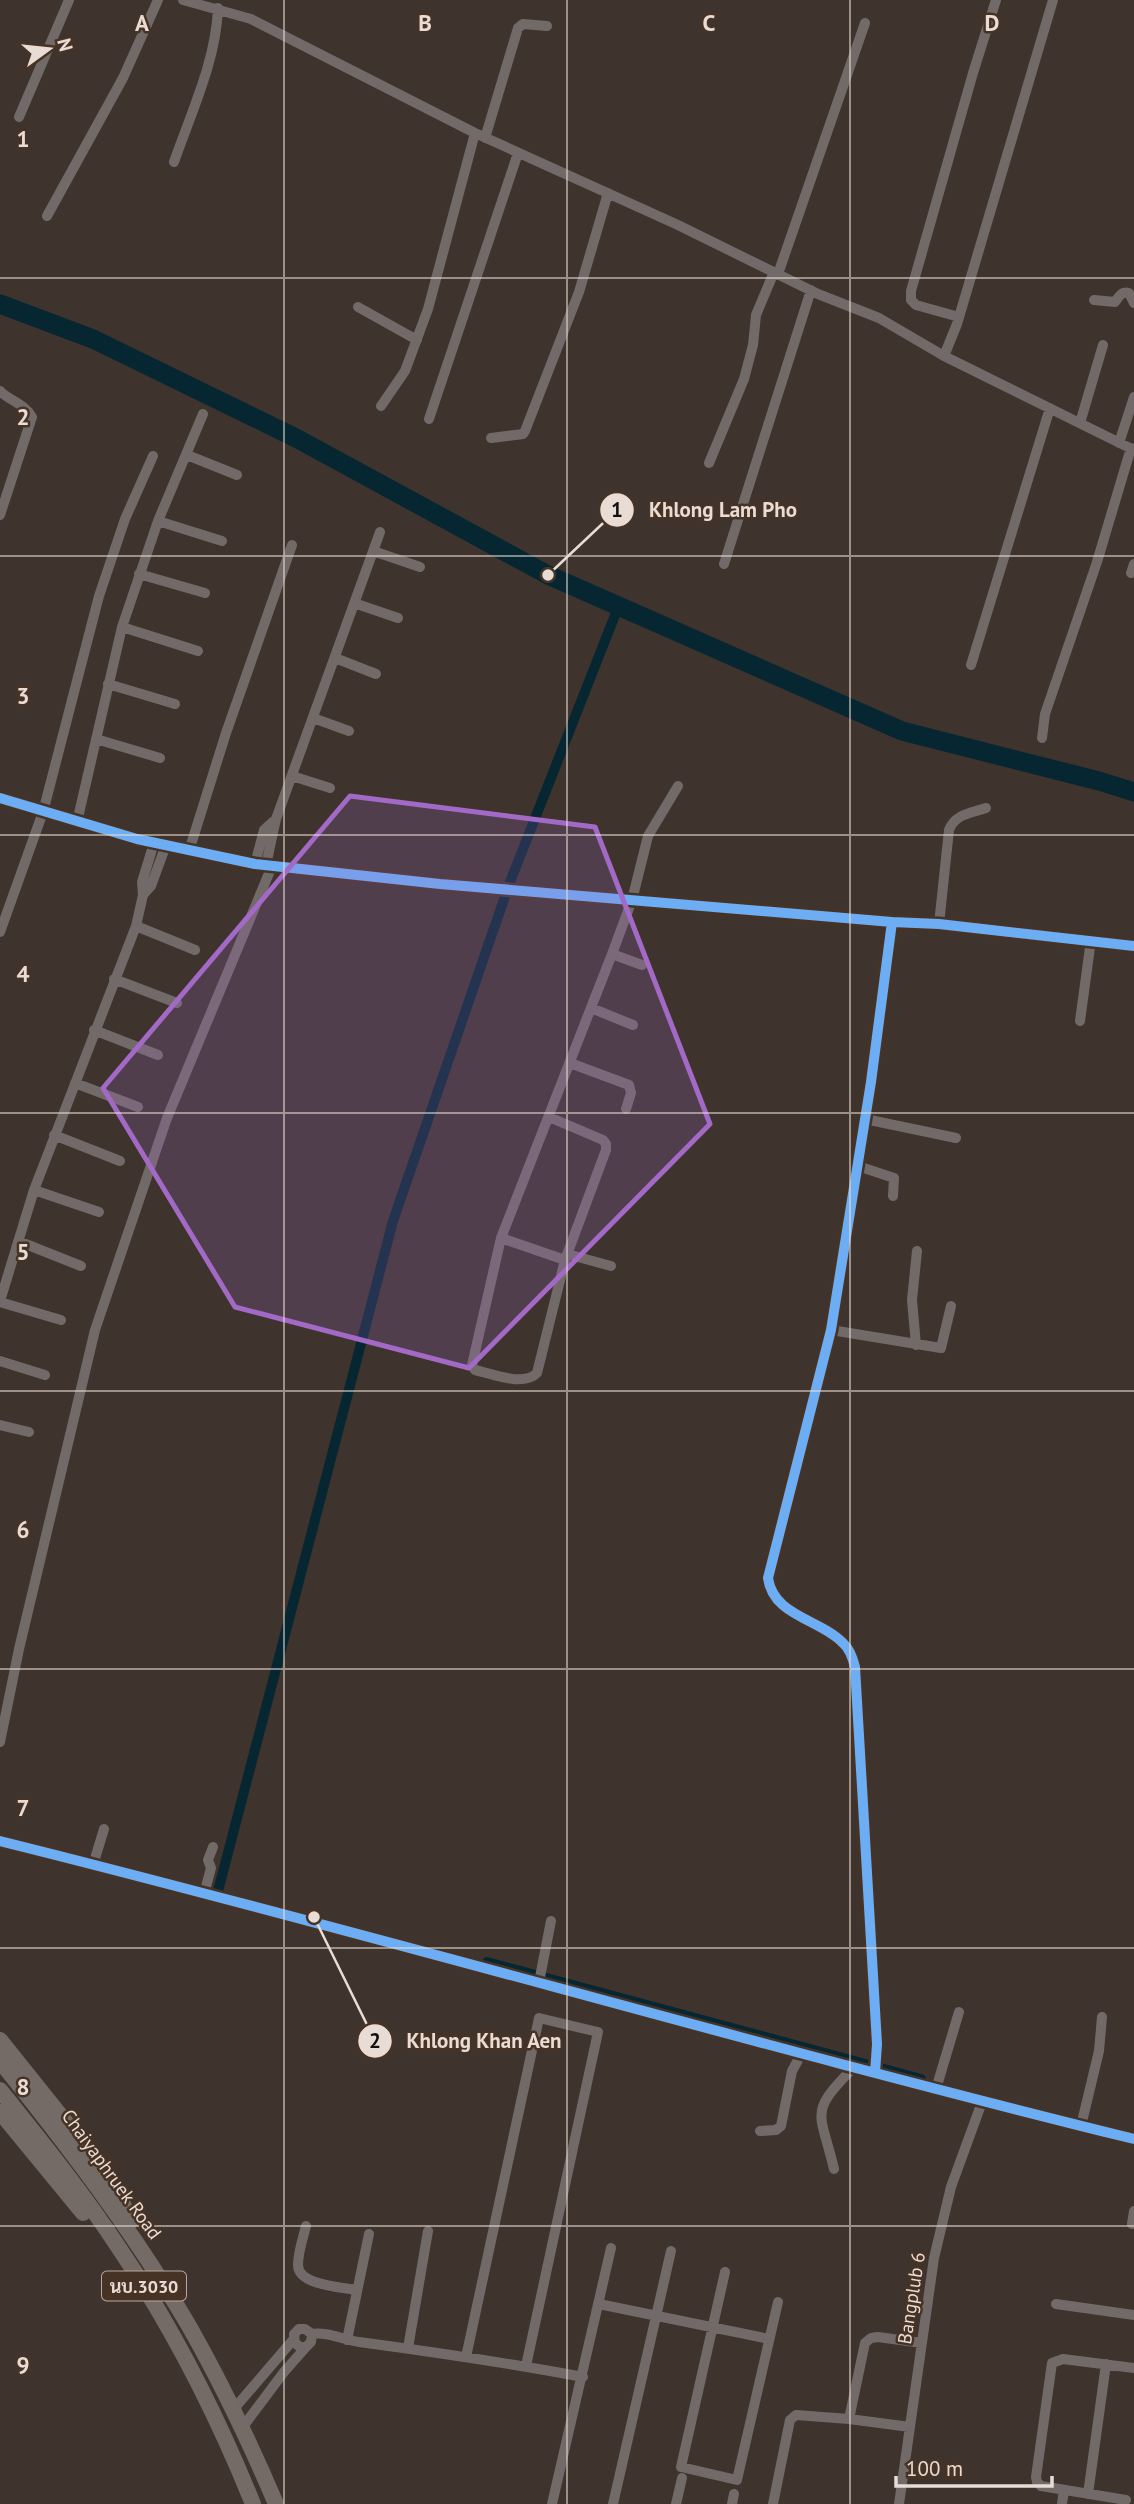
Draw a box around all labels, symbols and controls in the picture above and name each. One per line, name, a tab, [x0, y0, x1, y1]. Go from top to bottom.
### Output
text: A	[135, 8, 149, 37]
text: B	[418, 8, 432, 37]
text: C	[703, 8, 716, 37]
text: D	[985, 8, 999, 37]
north arrow	[14, 14, 84, 84]
text: N	[52, 35, 79, 54]
text: 1	[16, 124, 30, 153]
text: 2	[16, 402, 30, 431]
callout: Khlong Lam Pho	[600, 489, 811, 531]
text: 1	[611, 496, 623, 523]
text: Khlong Lam Pho	[649, 496, 797, 523]
text: 3	[16, 681, 30, 710]
text: 4	[16, 959, 30, 988]
text: 5	[16, 1237, 30, 1266]
text: 6	[16, 1515, 30, 1544]
text: 7	[16, 1793, 30, 1822]
callout: Khlong Khan Aen	[357, 2020, 576, 2062]
text: 2	[369, 2027, 381, 2054]
text: Khlong Khan Aen	[406, 2027, 562, 2054]
text: 8	[16, 2072, 30, 2101]
street label: Chaiyaphruek Road	[57, 2104, 167, 2244]
street label: Bangplub 6	[892, 2250, 930, 2346]
road number: นบ.3030	[102, 2272, 186, 2300]
text: 9	[16, 2350, 30, 2379]
scale bar	[896, 2444, 1052, 2488]
text: 100 m	[906, 2455, 963, 2482]

